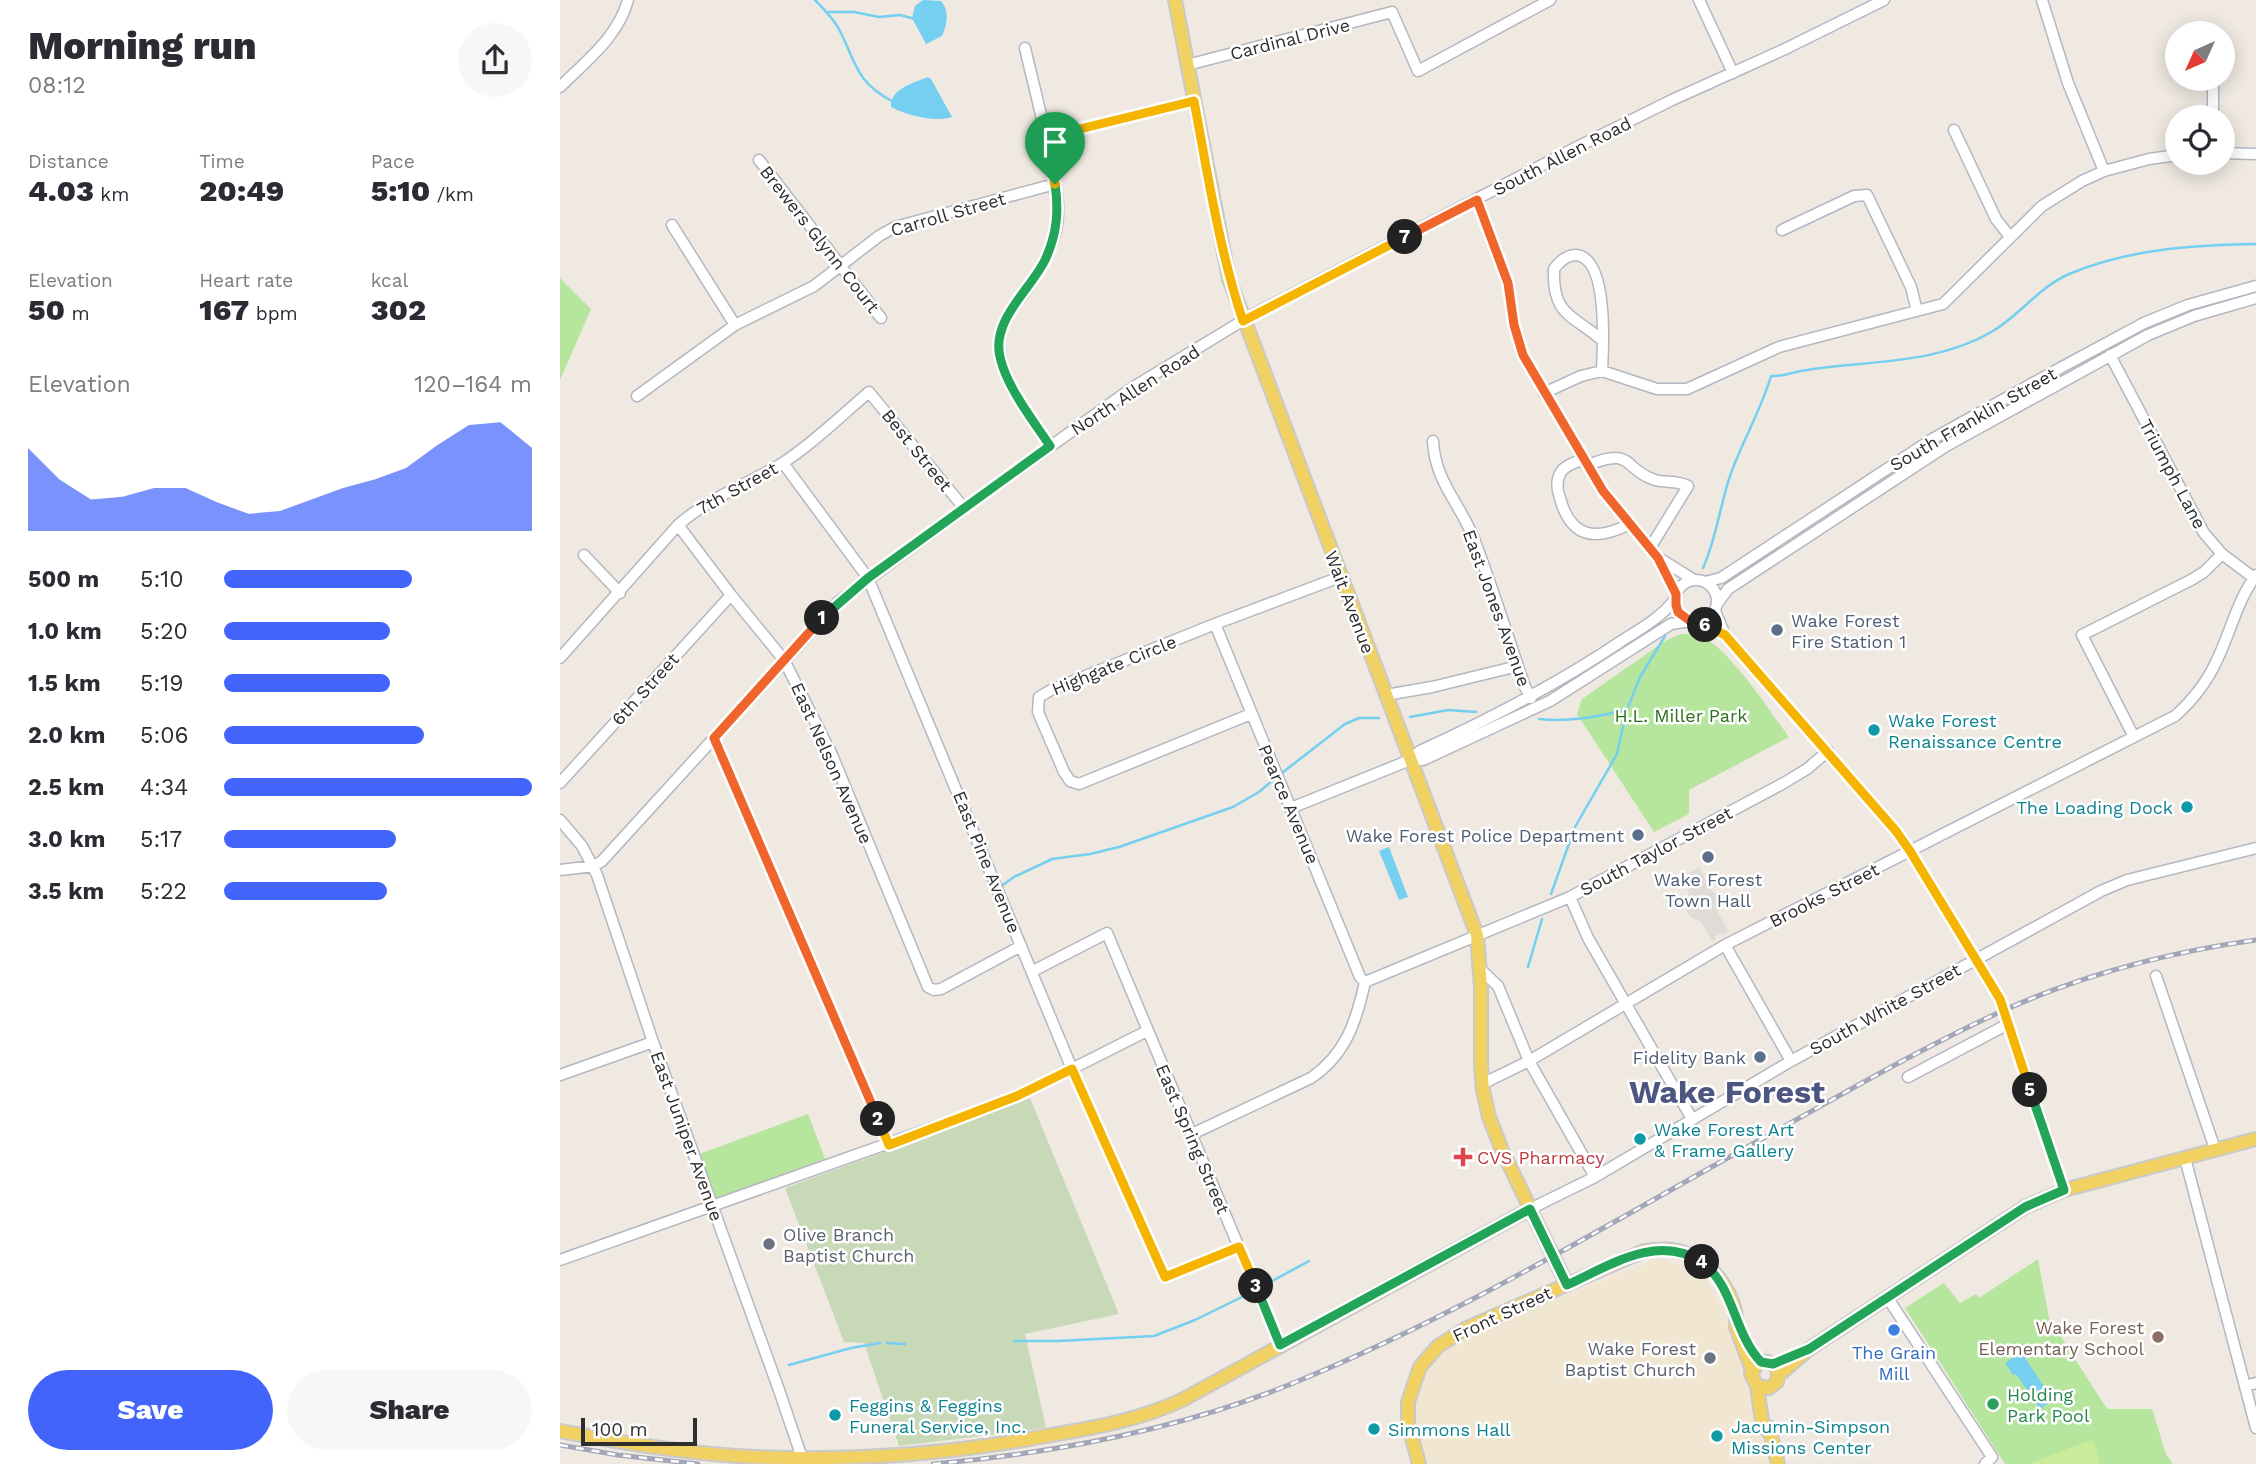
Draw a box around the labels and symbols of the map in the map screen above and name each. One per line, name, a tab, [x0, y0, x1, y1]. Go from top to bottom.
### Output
street label: Cardinal Drive	[1228, 14, 1352, 64]
north arrow	[2165, 21, 2235, 91]
pin	[1025, 112, 1085, 184]
street label: South Allen Road	[1489, 112, 1635, 200]
street label: Brewers Glynn Court	[756, 161, 884, 317]
street label: Carroll Street	[888, 187, 1008, 240]
pin: 7	[1388, 219, 1422, 254]
street label: North Allen Road	[1067, 341, 1203, 439]
street label: South Franklin Street	[1886, 362, 2060, 475]
street label: Best Street	[878, 405, 957, 496]
street label: Triumph Lane	[2135, 416, 2211, 532]
street label: 7th Street	[693, 457, 781, 519]
street label: East Jones Avenue	[1459, 527, 1535, 689]
street label: Wait Avenue	[1321, 548, 1379, 656]
pin: 1	[804, 600, 840, 636]
pin: 6	[1688, 608, 1722, 642]
place label: Wake Forest Fire Station 1	[1791, 610, 1906, 652]
marker: Wake Forest Fire Station 1	[1769, 622, 1785, 638]
street label: Highgate Circle	[1049, 630, 1179, 700]
street label: 6th Street	[607, 648, 683, 729]
street label: East Nelson Avenue	[787, 679, 877, 847]
park label: H.L. Miller Park	[1614, 705, 1748, 726]
place label: Wake Forest Renaissance Centre	[1888, 710, 2062, 752]
marker: Wake Forest Renaissance Centre	[1866, 722, 1882, 738]
street label: Pearce Avenue	[1254, 741, 1324, 867]
street label: East Pine Avenue	[949, 788, 1025, 936]
place label: The Loading Dock	[2016, 797, 2173, 818]
marker: The Loading Dock	[2179, 799, 2195, 815]
street label: South Taylor Street	[1576, 802, 1736, 900]
place label: Wake Forest Police Department	[1346, 825, 1624, 846]
marker: Wake Forest Police Department	[1630, 827, 1646, 843]
marker: Wake Forest Town Hall	[1700, 849, 1716, 865]
street label: Brooks Street	[1766, 858, 1883, 932]
place label: Wake Forest Town Hall	[1654, 869, 1763, 911]
street label: South White Street	[1806, 959, 1965, 1059]
place label: Fidelity Bank	[1632, 1047, 1746, 1068]
street label: East Juniper Avenue	[646, 1048, 728, 1224]
marker: Fidelity Bank	[1752, 1049, 1768, 1065]
street label: East Spring Street	[1152, 1061, 1234, 1217]
pin: 5	[2012, 1072, 2048, 1108]
district label: Wake Forest	[1629, 1073, 1825, 1111]
pin: 2	[860, 1102, 896, 1136]
place label: Wake Forest Art & Frame Gallery	[1654, 1119, 1795, 1161]
marker: Wake Forest Art & Frame Gallery	[1632, 1131, 1648, 1147]
place label: CVS Pharmacy	[1477, 1147, 1605, 1168]
marker: CVS Pharmacy	[1455, 1149, 1471, 1165]
place label: Olive Branch Baptist Church	[783, 1224, 914, 1266]
marker: Olive Branch Baptist Church	[761, 1236, 777, 1252]
pin: 4	[1684, 1244, 1720, 1280]
pin: 3	[1238, 1268, 1274, 1304]
street label: Front Street	[1449, 1282, 1555, 1346]
place label: Wake Forest Elementary School	[1978, 1317, 2144, 1359]
marker: The Grain Mill	[1886, 1322, 1902, 1338]
marker: Wake Forest Elementary School	[2150, 1329, 2166, 1345]
place label: Wake Forest Baptist Church	[1565, 1338, 1696, 1380]
place label: The Grain Mill	[1852, 1342, 1936, 1384]
marker: Wake Forest Baptist Church	[1702, 1350, 1718, 1366]
place label: Holding Park Pool	[2007, 1384, 2090, 1426]
place label: Feggins & Feggins Funeral Service, Inc.	[849, 1395, 1026, 1437]
marker: Holding Park Pool	[1985, 1396, 2001, 1412]
marker: Feggins & Feggins Funeral Service, Inc.	[827, 1407, 843, 1423]
scale bar	[581, 1415, 696, 1447]
place label: Jacumin-Simpson Missions Center	[1731, 1416, 1890, 1458]
place label: Simmons Hall	[1388, 1419, 1511, 1440]
marker: Simmons Hall	[1366, 1421, 1382, 1437]
marker: Jacumin-Simpson Missions Center	[1709, 1428, 1725, 1444]

